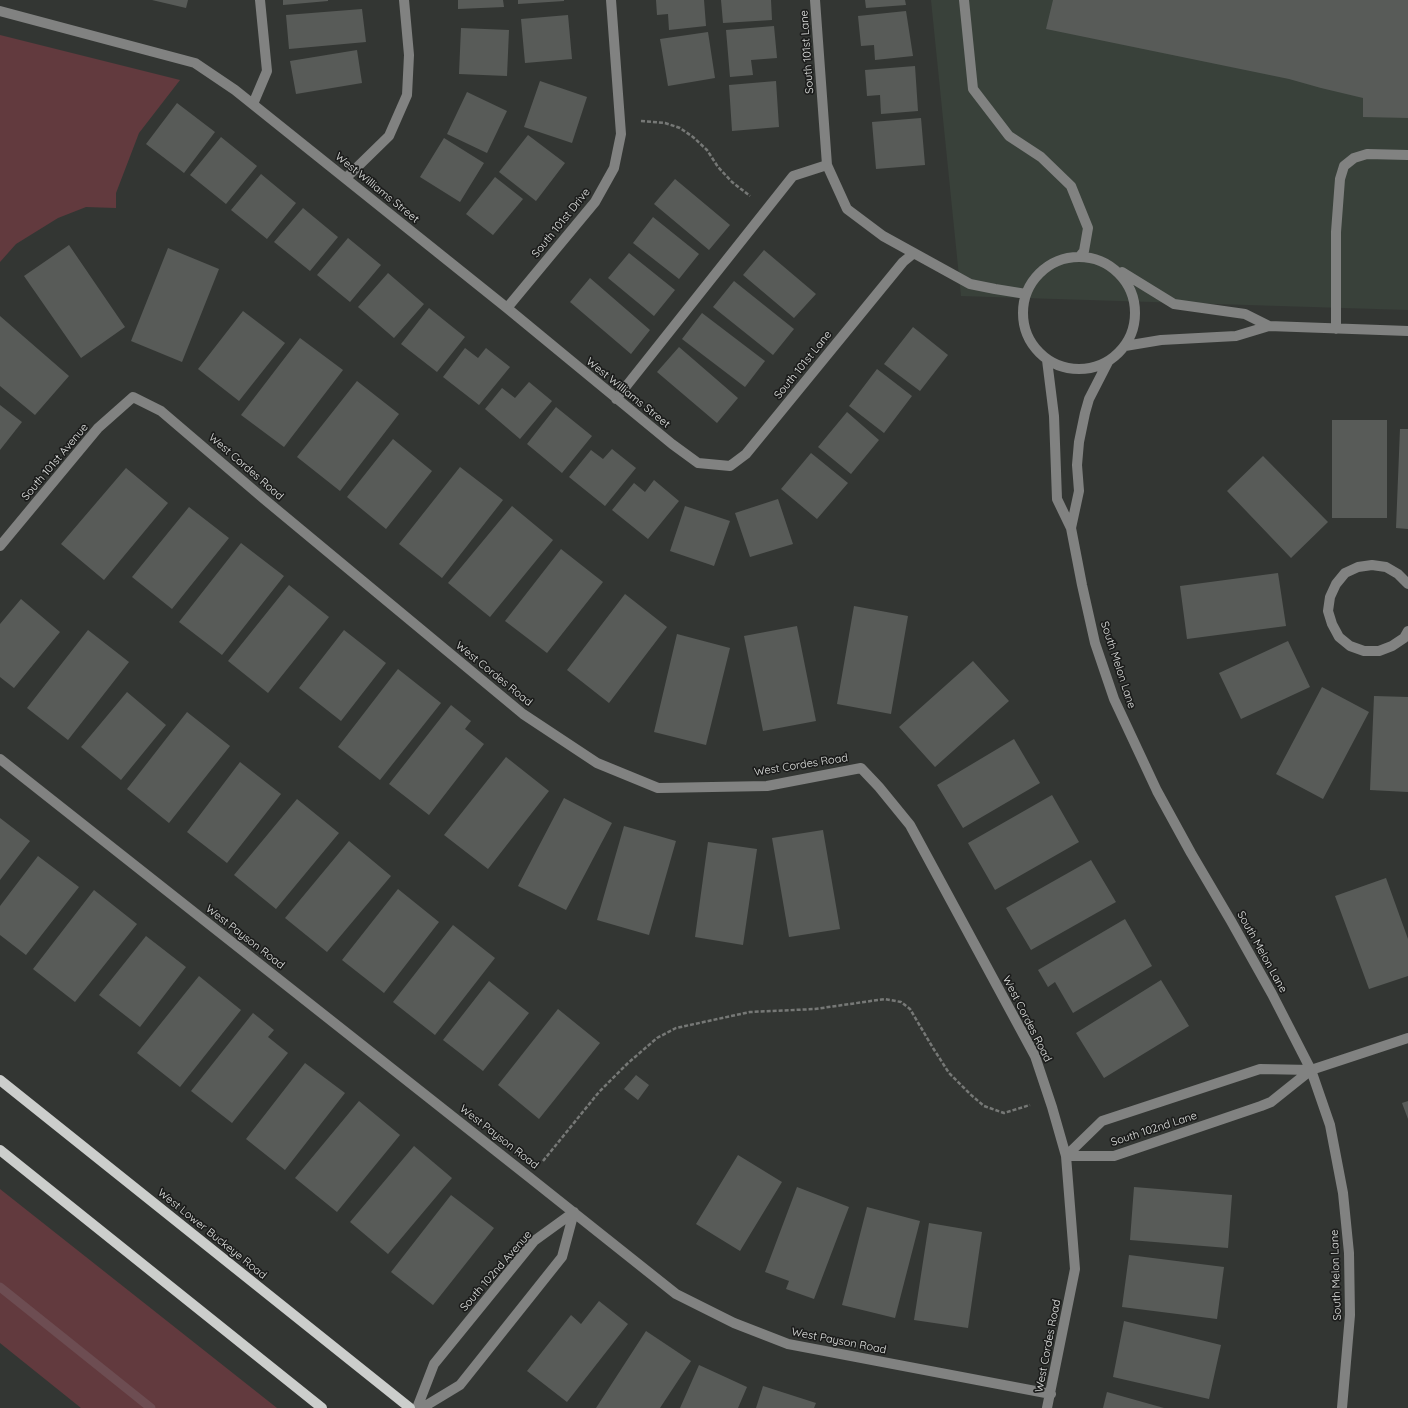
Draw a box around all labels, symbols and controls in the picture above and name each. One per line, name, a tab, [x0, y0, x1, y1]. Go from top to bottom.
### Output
street label: South 101st Lane	[797, 10, 817, 94]
street label: West Williams Street	[332, 150, 422, 226]
street label: South 101st Drive	[529, 186, 593, 260]
street label: South 101st Lane	[772, 328, 834, 402]
street label: West Williams Street	[583, 355, 673, 431]
street label: South 101st Avenue	[19, 421, 91, 503]
street label: West Cordes Road	[206, 431, 286, 503]
street label: South Melon Lane	[1098, 620, 1138, 710]
street label: West Cordes Road	[453, 639, 535, 709]
street label: West Cordes Road	[753, 751, 849, 779]
street label: West Payson Road	[203, 902, 287, 972]
street label: South Melon Lane	[1234, 909, 1290, 995]
street label: West Cordes Road	[1000, 974, 1054, 1064]
street label: West Payson Road	[457, 1102, 541, 1172]
street label: South 102nd Lane	[1109, 1109, 1199, 1149]
street label: West Lower Buckeye Road	[155, 1186, 269, 1282]
street label: South 102nd Avenue	[457, 1228, 535, 1314]
street label: South Melon Lane	[1328, 1229, 1344, 1321]
street label: West Cordes Road	[1032, 1298, 1064, 1394]
street label: West Payson Road	[790, 1325, 888, 1357]

